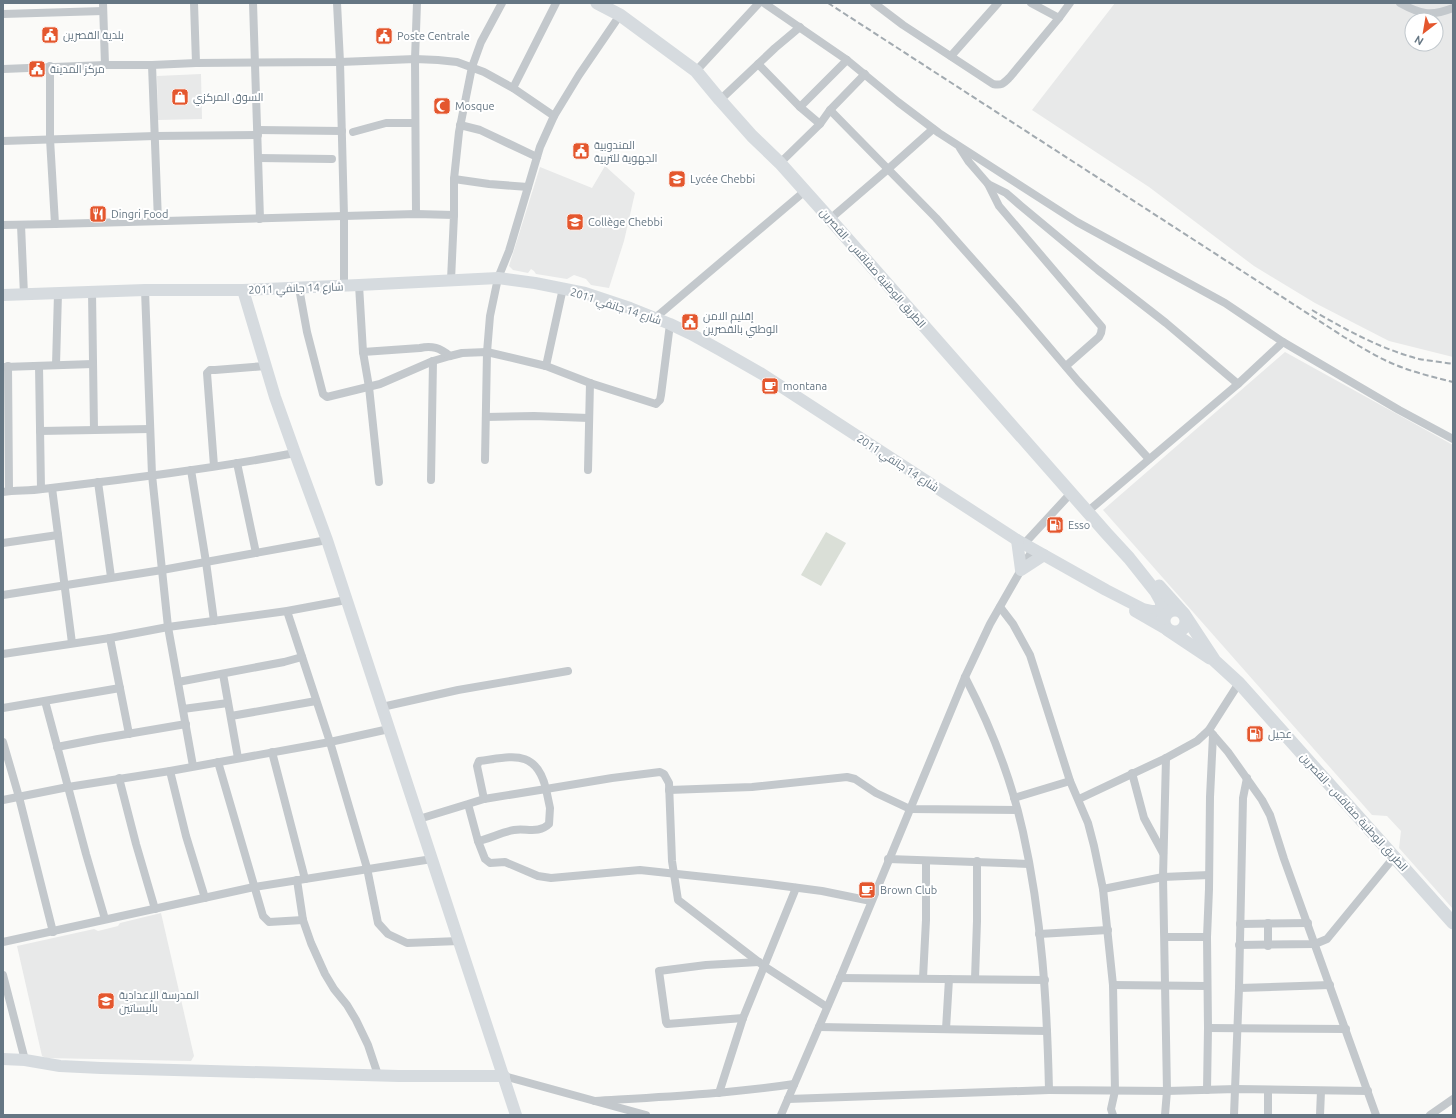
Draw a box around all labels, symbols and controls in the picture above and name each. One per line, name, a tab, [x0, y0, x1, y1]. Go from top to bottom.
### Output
north arrow	[1404, 12, 1444, 52]
public building icon: بلدية القصرين	[40, 25, 60, 45]
public building icon: Poste Centrale	[374, 26, 394, 46]
place label: بلدية القصرين	[63, 29, 124, 42]
place label: Poste Centrale	[397, 30, 470, 42]
text: N	[1412, 33, 1425, 48]
public building icon: مركز المدينة	[27, 59, 47, 79]
place label: مركز المدينة	[50, 63, 105, 76]
shop icon: السوق المركزي	[170, 87, 190, 107]
place label: السوق المركزي	[193, 91, 264, 106]
mosque icon: Mosque	[432, 96, 452, 116]
place label: Mosque	[455, 100, 495, 112]
place label: المندوبية الجهوية للتربية	[594, 139, 658, 165]
public building icon: المندوبية الجهوية للتربية	[571, 141, 591, 161]
school or university icon: Lycée Chebbi	[667, 169, 687, 189]
place label: Lycée Chebbi	[690, 173, 755, 185]
restaurant icon: Dingri Food	[88, 204, 108, 224]
street label: الطريق الوطنية صفاقس - القصرين	[817, 206, 928, 331]
place label: Dingri Food	[111, 208, 169, 220]
school or university icon: Collège Chebbi	[565, 212, 585, 232]
place label: Collège Chebbi	[588, 216, 663, 228]
street label: شارع 14 جانفي 2011	[248, 280, 344, 299]
street label: شارع 14 جانفي 2011	[568, 286, 663, 329]
place label: إقليم الامن الوطني بالقصرين	[703, 310, 778, 338]
public building icon: إقليم الامن الوطني بالقصرين	[680, 312, 700, 332]
cafe icon: montana	[760, 376, 780, 396]
place label: montana	[783, 380, 827, 392]
street label: شارع 14 جانفي 2011	[853, 432, 941, 496]
fuel station icon: Esso	[1045, 515, 1065, 535]
place label: Esso	[1068, 519, 1090, 531]
fuel station icon: عجيل	[1245, 724, 1265, 744]
place label: عجيل	[1268, 728, 1292, 741]
street label: الطريق الوطنية صفاقس - القصرين	[1297, 751, 1410, 874]
cafe icon: Brown Club	[857, 880, 877, 900]
place label: Brown Club	[880, 884, 937, 896]
place label: المدرسة الإعدادية بالبساتين	[119, 989, 199, 1015]
school or university icon: المدرسة الإعدادية بالبساتين	[96, 991, 116, 1011]

